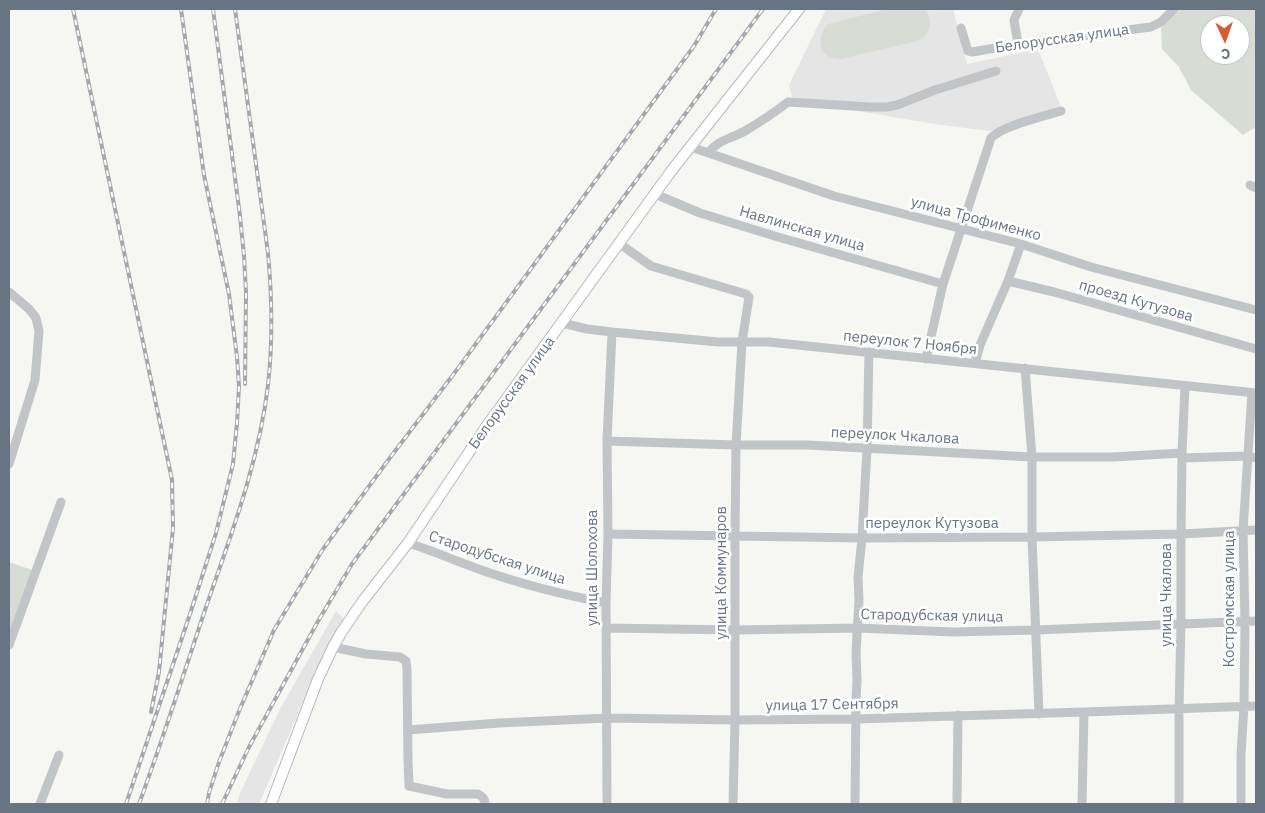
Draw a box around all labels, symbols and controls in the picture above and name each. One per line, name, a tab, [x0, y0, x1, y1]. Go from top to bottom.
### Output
north arrow	[1200, 15, 1250, 65]
street label: Белорусская улица	[994, 21, 1130, 57]
text: С	[1221, 45, 1231, 63]
street label: улица Трофименко	[909, 193, 1043, 245]
street label: Навлинская улица	[737, 202, 867, 256]
street label: проезд Кутузова	[1077, 276, 1195, 326]
street label: переулок 7 Ноября	[842, 327, 978, 359]
street label: Белорусская улица	[465, 333, 559, 453]
street label: переулок Чкалова	[830, 424, 960, 448]
street label: улица Коммунаров	[713, 506, 731, 640]
street label: улица Шолохова	[584, 510, 602, 626]
street label: переулок Кутузова	[865, 515, 999, 533]
street label: Стародубская улица	[426, 527, 568, 589]
street label: Костромская улица	[1221, 531, 1239, 667]
street label: улица Чкалова	[1158, 543, 1176, 647]
street label: Стародубская улица	[860, 606, 1004, 626]
street label: улица 17 Сентября	[765, 695, 899, 715]

